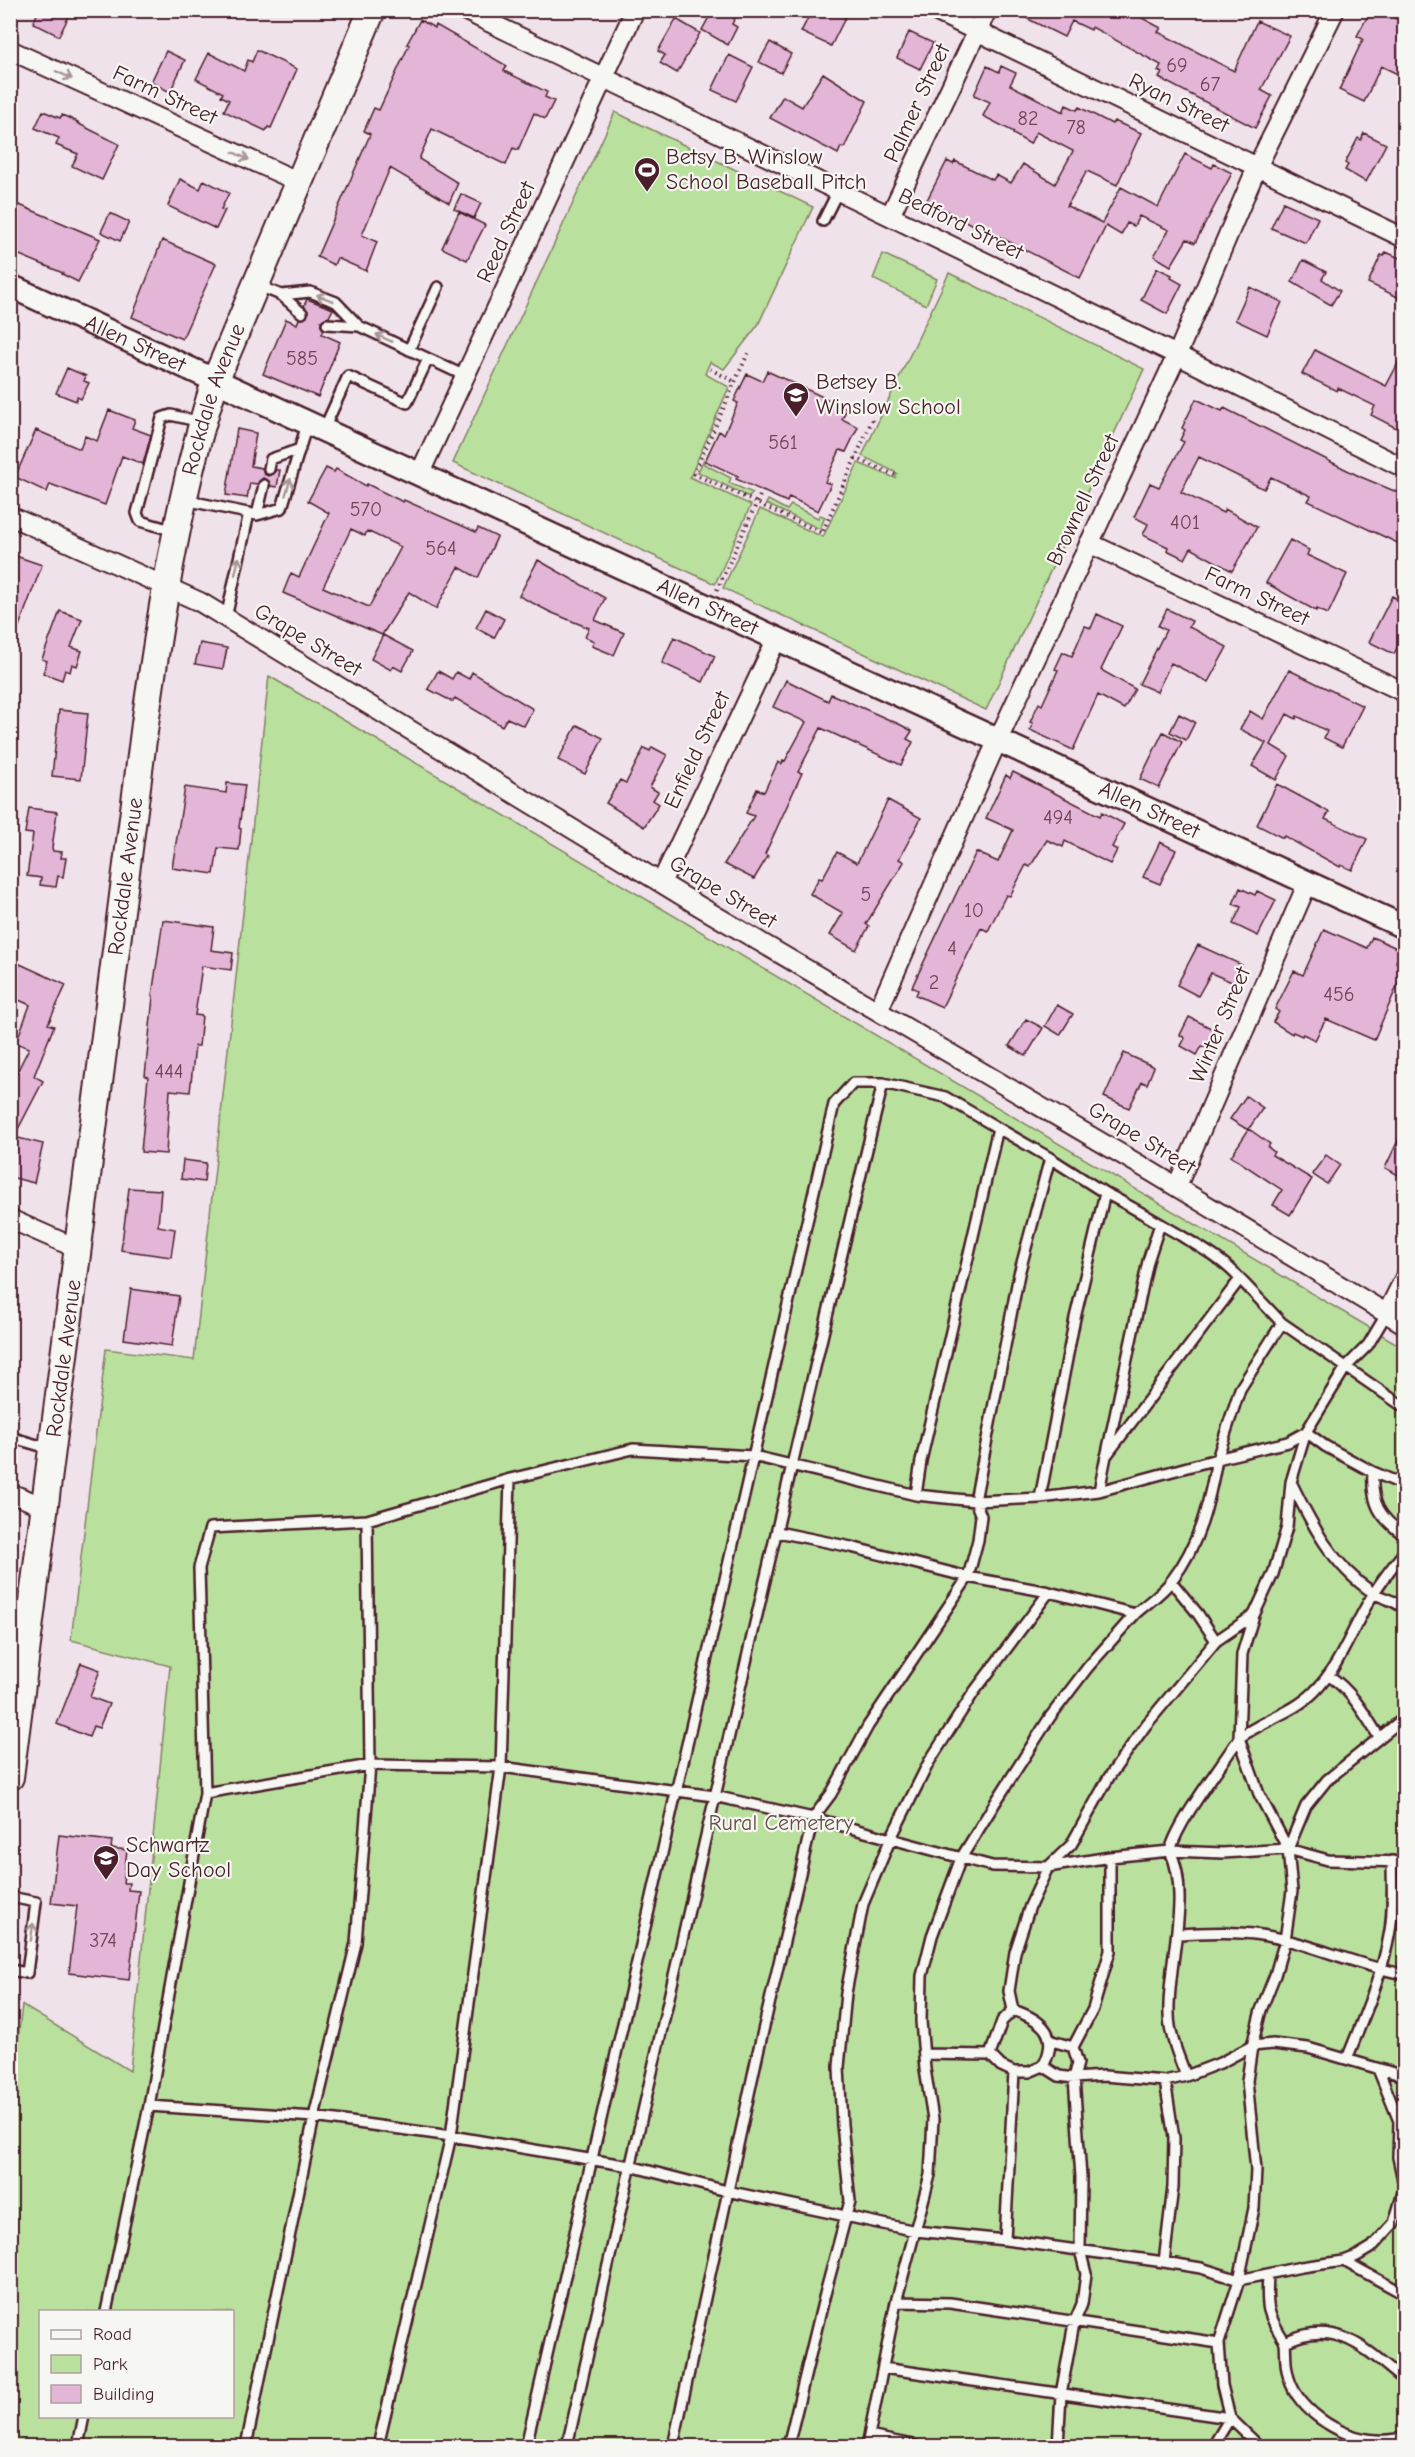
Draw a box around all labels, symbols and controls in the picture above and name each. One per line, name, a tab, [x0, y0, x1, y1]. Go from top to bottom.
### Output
street label: Palmer Street	[878, 39, 956, 166]
house number: 69	[1166, 54, 1188, 77]
street label: Farm Street	[109, 60, 222, 131]
street label: Ryan Street	[1125, 68, 1234, 139]
one-way arrow	[54, 69, 72, 81]
house number: 67	[1200, 73, 1221, 96]
house number: 82	[1018, 107, 1038, 130]
house number: 78	[1066, 116, 1086, 139]
place label: Betsy B. Winslow School Baseball Pitch	[666, 144, 867, 195]
one-way arrow	[231, 151, 249, 162]
sports icon: Betsy B. Winslow School Baseball Pitch	[632, 155, 662, 193]
street label: Reed Street	[471, 176, 541, 287]
street label: Bedford Street	[894, 183, 1028, 266]
one-way arrow	[316, 292, 335, 303]
street label: Allen Street	[81, 309, 191, 378]
street label: Rockdale Avenue	[176, 320, 251, 478]
one-way arrow	[375, 332, 393, 343]
house number: 585	[286, 347, 318, 370]
place label: Betsey B. Winslow School	[816, 369, 961, 420]
school or university icon: Betsey B. Winslow School	[781, 380, 811, 418]
street label: Brownell Street	[1041, 430, 1125, 570]
house number: 561	[768, 431, 798, 454]
one-way arrow	[283, 478, 294, 497]
house number: 570	[350, 498, 382, 521]
house number: 401	[1170, 511, 1200, 534]
house number: 564	[425, 537, 457, 560]
one-way arrow	[232, 556, 244, 575]
street label: Farm Street	[1201, 561, 1314, 632]
street label: Allen Street	[653, 572, 763, 642]
street label: Grape Street	[250, 598, 367, 683]
street label: Enfield Street	[658, 687, 736, 813]
street label: Allen Street	[1095, 775, 1205, 845]
street label: Rockdale Avenue	[102, 796, 148, 957]
house number: 494	[1043, 806, 1073, 829]
street label: Grape Street	[665, 850, 782, 935]
house number: 5	[861, 883, 871, 906]
house number: 10	[964, 899, 984, 922]
house number: 4	[947, 937, 957, 960]
street label: Winter Street	[1184, 962, 1256, 1087]
house number: 2	[929, 971, 939, 994]
house number: 456	[1323, 983, 1355, 1006]
house number: 444	[154, 1060, 184, 1083]
street label: Grape Street	[1084, 1096, 1201, 1181]
street label: Rockdale Avenue	[41, 1278, 87, 1439]
park label: Rural Cemetery	[708, 1810, 854, 1836]
place label: Schwartz Day School	[126, 1832, 231, 1883]
school or university icon: Schwartz Day School	[91, 1843, 121, 1881]
one-way arrow	[27, 1923, 38, 1943]
house number: 374	[89, 1929, 117, 1952]
legend	[39, 2310, 234, 2418]
text: Road	[93, 2324, 132, 2345]
text: Park	[93, 2354, 128, 2375]
text: Building	[93, 2384, 155, 2405]

